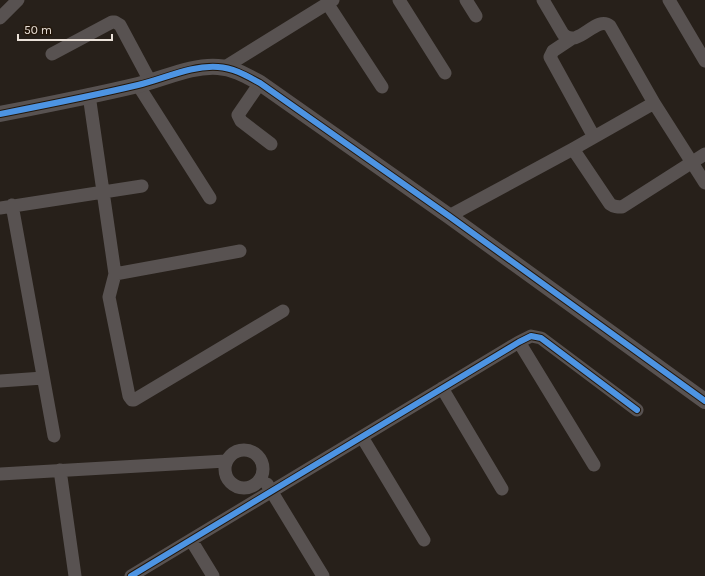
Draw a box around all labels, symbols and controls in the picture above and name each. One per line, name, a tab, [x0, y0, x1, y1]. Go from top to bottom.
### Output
scale bar	[18, 16, 112, 42]
text: 50 m	[24, 23, 52, 37]

